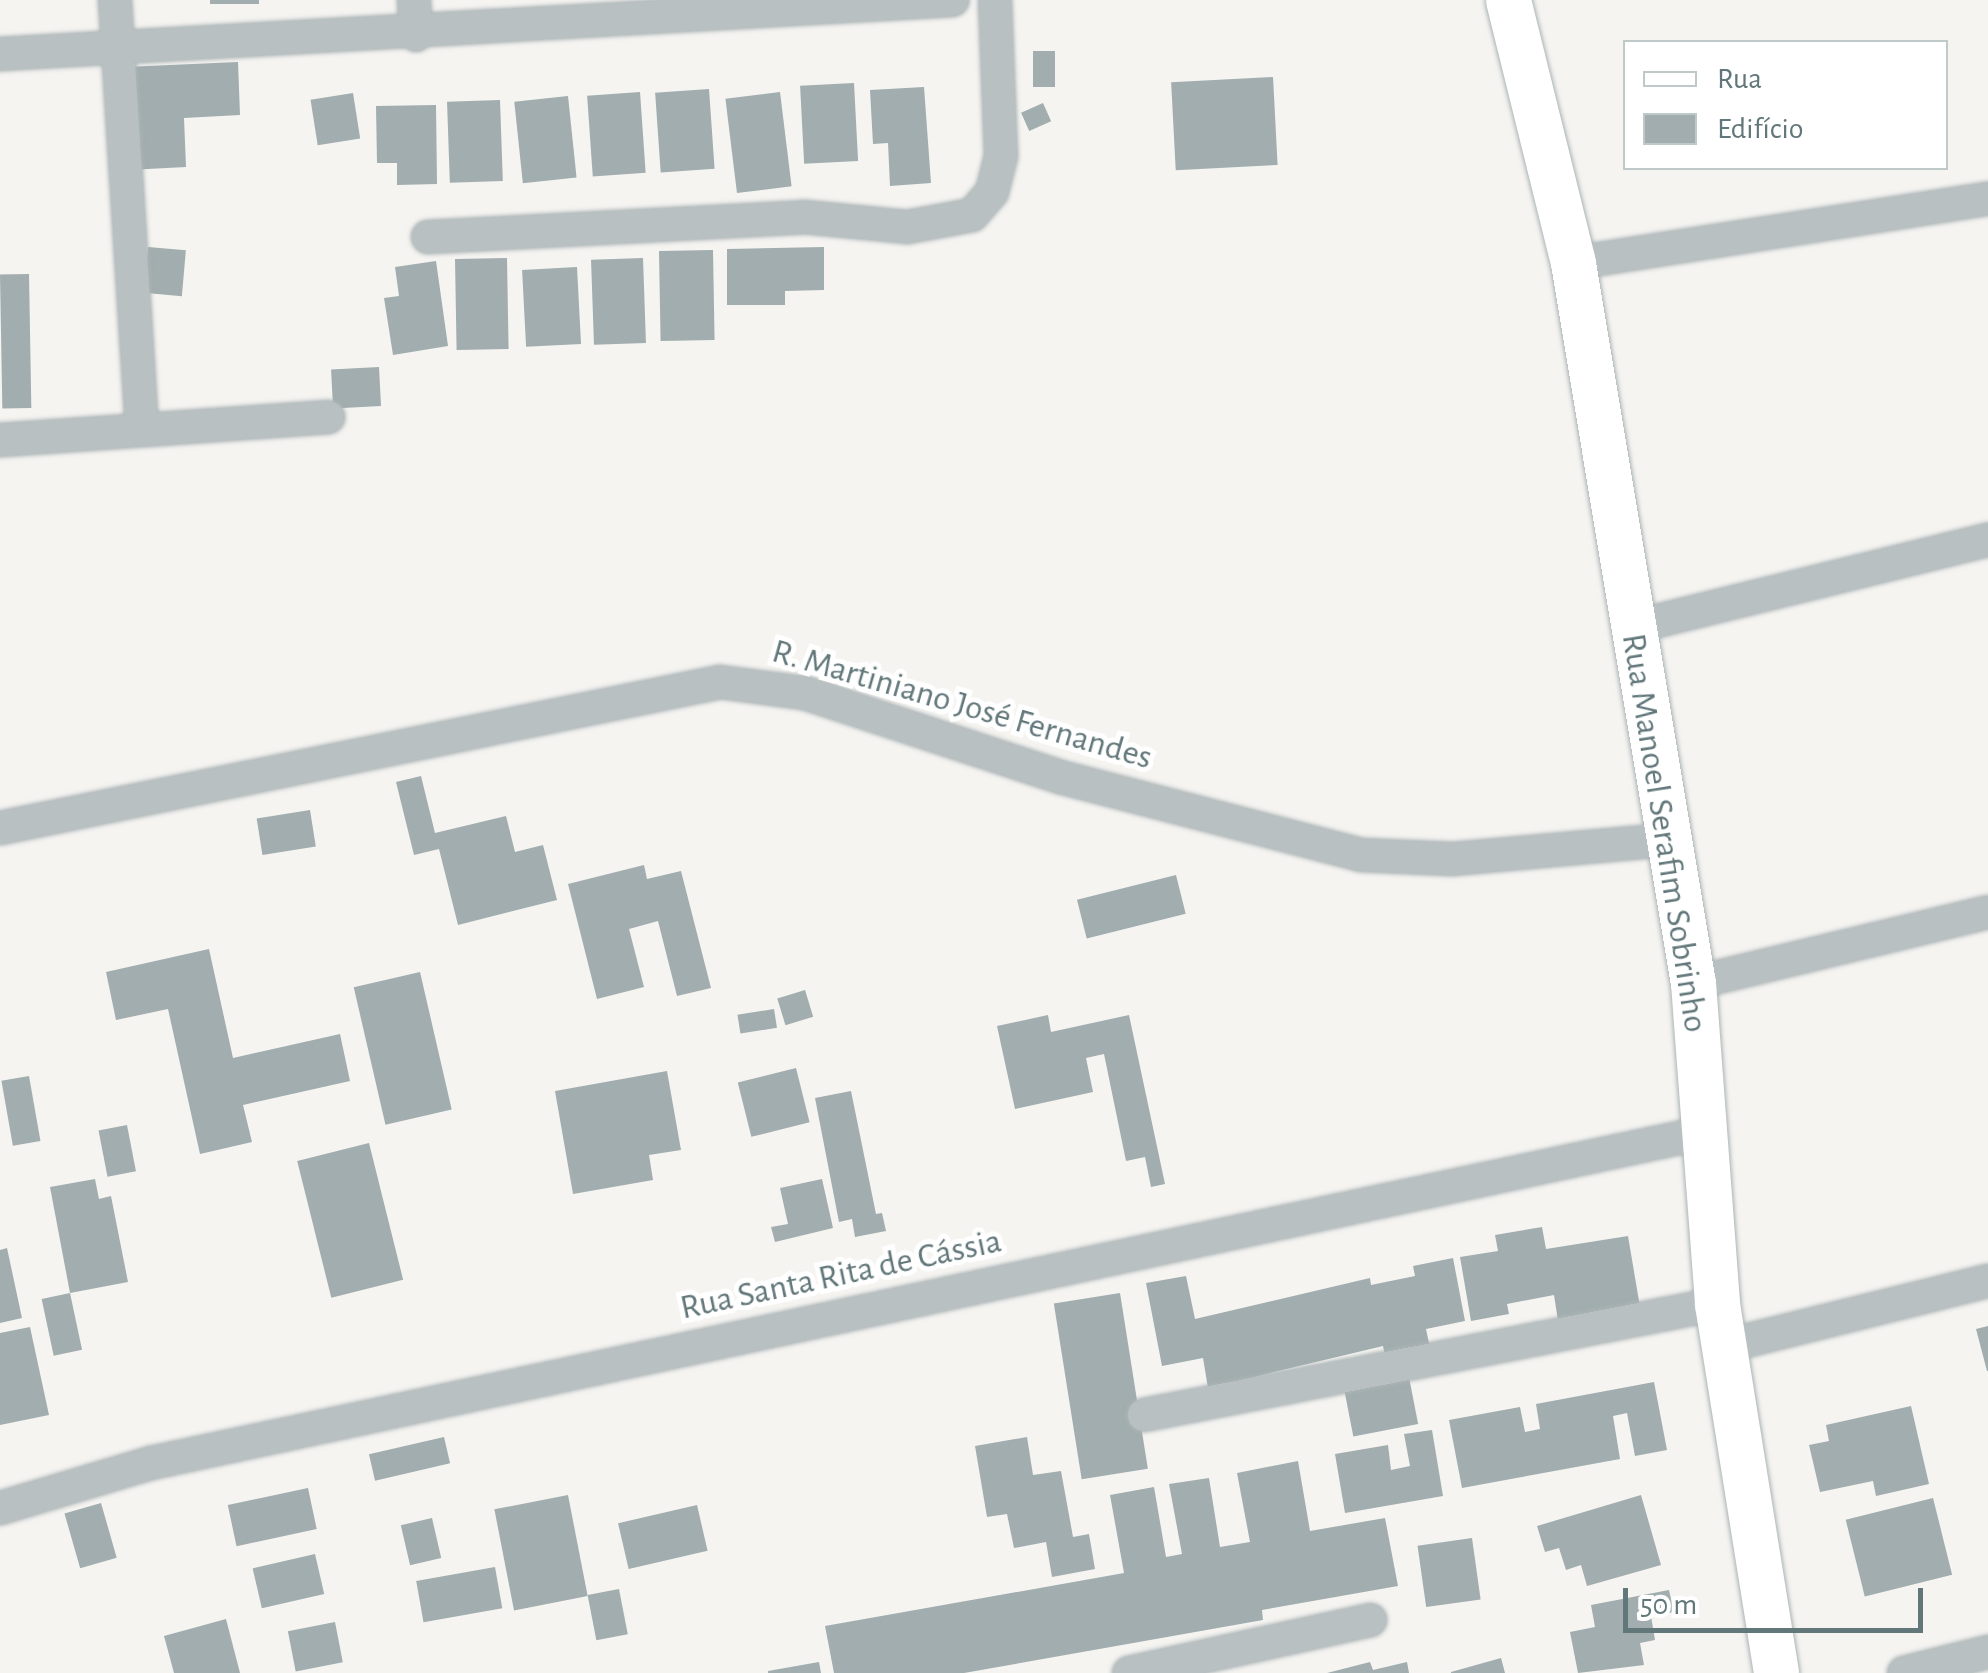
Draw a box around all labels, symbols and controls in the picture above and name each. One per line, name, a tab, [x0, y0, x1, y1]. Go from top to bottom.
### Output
legend	[1623, 40, 1948, 170]
text: Rua	[1717, 64, 1762, 94]
text: Edifício	[1717, 114, 1803, 144]
street label: R. Martiniano José Fernandes	[767, 631, 1157, 779]
street label: Rua Manoel Serafim Sobrinho	[1612, 631, 1716, 1035]
street label: Rua Santa Rita de Cássia	[677, 1220, 1005, 1330]
scale bar	[1628, 1568, 1928, 1630]
text: 50 m	[1640, 1590, 1697, 1620]

